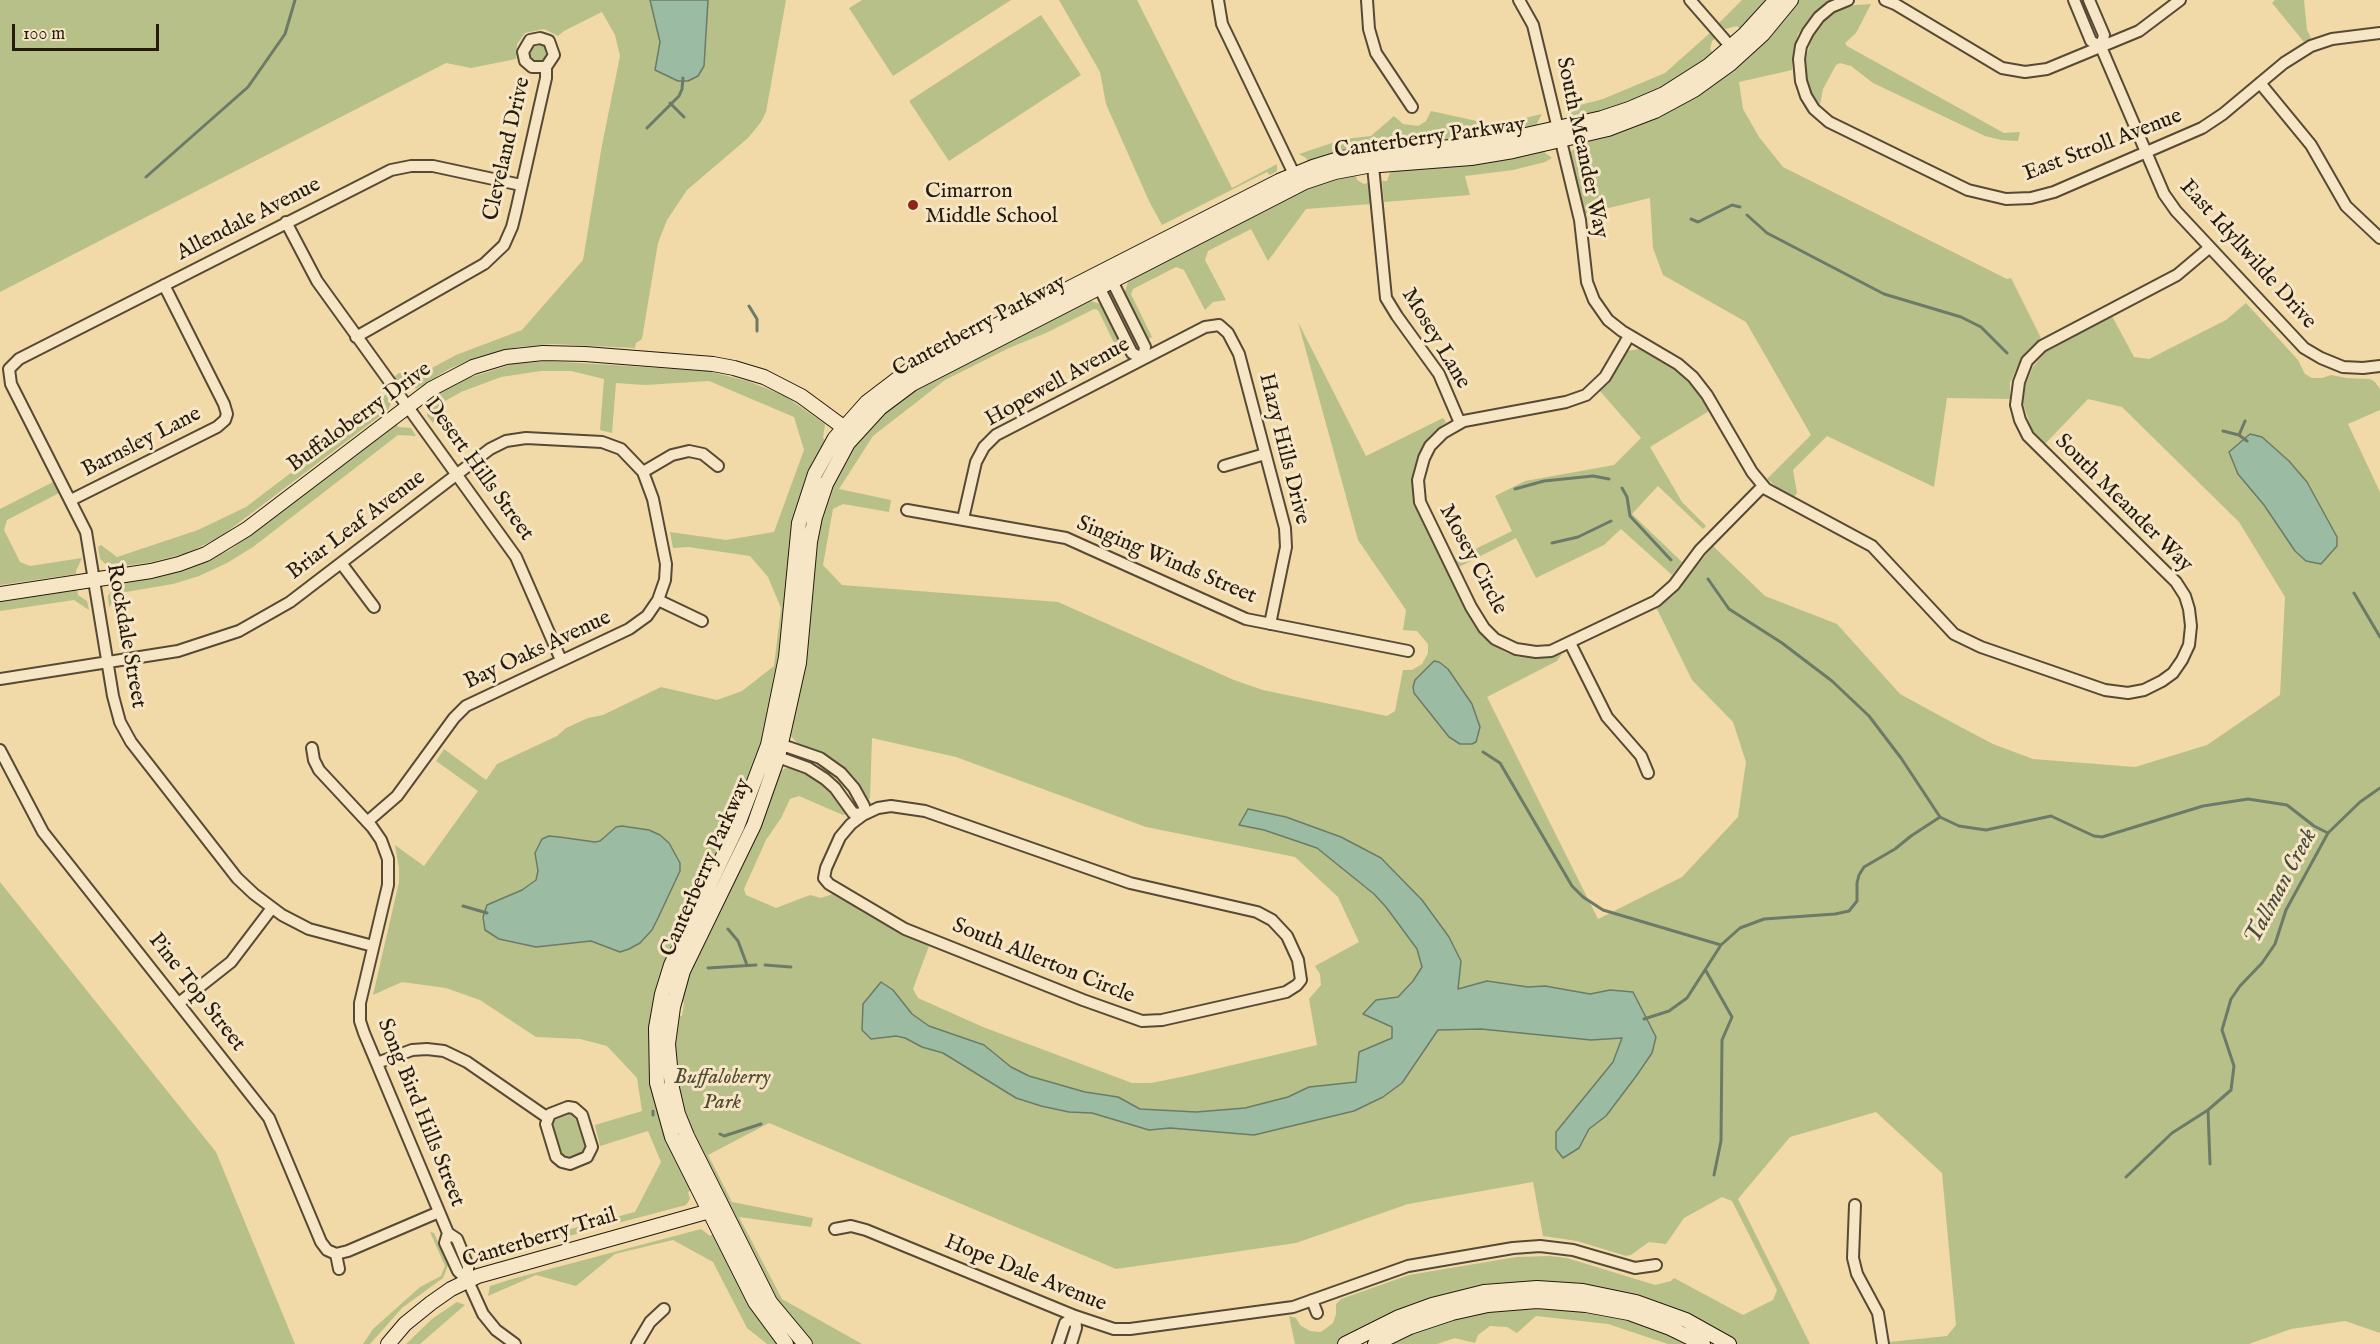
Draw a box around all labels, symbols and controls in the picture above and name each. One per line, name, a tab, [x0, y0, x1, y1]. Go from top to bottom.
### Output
scale bar	[15, 12, 162, 50]
text: 100 m	[23, 23, 65, 46]
street label: South Meander Way	[1549, 55, 1613, 241]
street label: Cleveland Drive	[479, 75, 537, 223]
street label: East Stroll Avenue	[2020, 104, 2186, 188]
street label: Canterberry Parkway	[1333, 113, 1527, 165]
street label: Allendale Avenue	[173, 172, 325, 268]
street label: East Idyllwilde Drive	[2173, 175, 2321, 335]
place label: Cimarron Middle School	[925, 179, 1058, 230]
marker: Cimarron Middle School	[906, 198, 920, 212]
street label: Canterberry Parkway	[889, 270, 1071, 384]
street label: Mosey Lane	[1395, 284, 1475, 394]
street label: Hopewell Avenue	[981, 332, 1135, 434]
street label: Buffaloberry Drive	[283, 357, 437, 479]
street label: Hazy Hills Drive	[1251, 371, 1315, 527]
street label: Desert Hills Street	[417, 393, 539, 547]
street label: Barnsley Lane	[78, 402, 206, 484]
street label: South Meander Way	[2048, 429, 2198, 579]
street label: Briar Leaf Avenue	[283, 465, 431, 587]
street label: Mosey Circle	[1432, 500, 1512, 620]
street label: Singing Winds Street	[1072, 511, 1260, 611]
street label: Rockdale Street	[99, 562, 151, 710]
street label: Bay Oaks Avenue	[460, 605, 616, 697]
street label: Canterberry Parkway	[656, 775, 758, 961]
water label: Tallman Creek	[2239, 824, 2325, 950]
street label: South Allerton Circle	[948, 913, 1138, 1011]
street label: Pine Top Street	[142, 929, 250, 1057]
street label: Song Bird Hills Street	[370, 1015, 470, 1211]
park label: Buffaloberry Park	[673, 1065, 771, 1116]
street label: Canterberry Trail	[460, 1203, 620, 1275]
street label: Hope Dale Avenue	[940, 1229, 1110, 1319]

